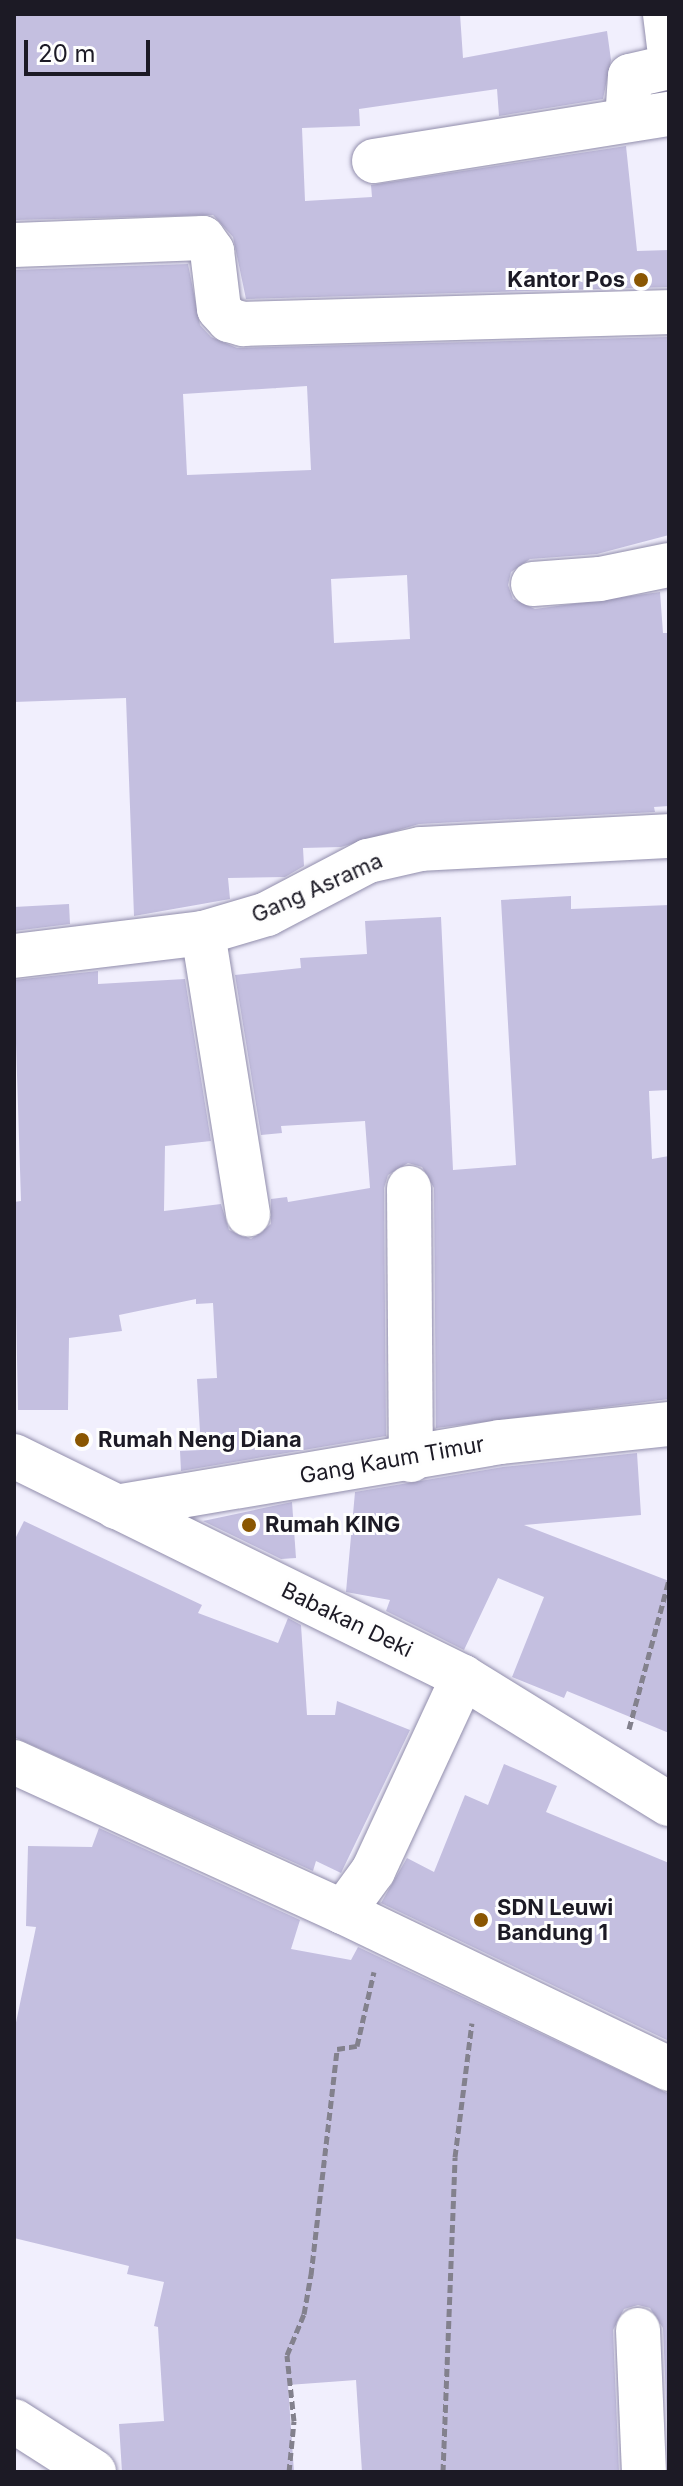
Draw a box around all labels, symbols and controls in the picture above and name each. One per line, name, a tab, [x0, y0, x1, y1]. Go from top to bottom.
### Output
scale bar	[28, 24, 154, 74]
text: 20 m	[38, 39, 96, 68]
place label: Kantor Pos	[507, 267, 625, 293]
marker: Kantor Pos	[632, 271, 650, 289]
street label: Gang Asrama	[247, 847, 387, 929]
place label: Rumah Neng Diana	[98, 1427, 302, 1453]
marker: Rumah Neng Diana	[73, 1431, 91, 1449]
street label: Gang Kaum Timur	[298, 1431, 486, 1489]
place label: Rumah KING	[265, 1512, 400, 1538]
marker: Rumah KING	[240, 1516, 258, 1534]
street label: Babakan Deki	[277, 1577, 417, 1663]
place label: SDN Leuwi Bandung 1	[497, 1894, 613, 1946]
marker: SDN Leuwi Bandung 1	[472, 1911, 490, 1929]

